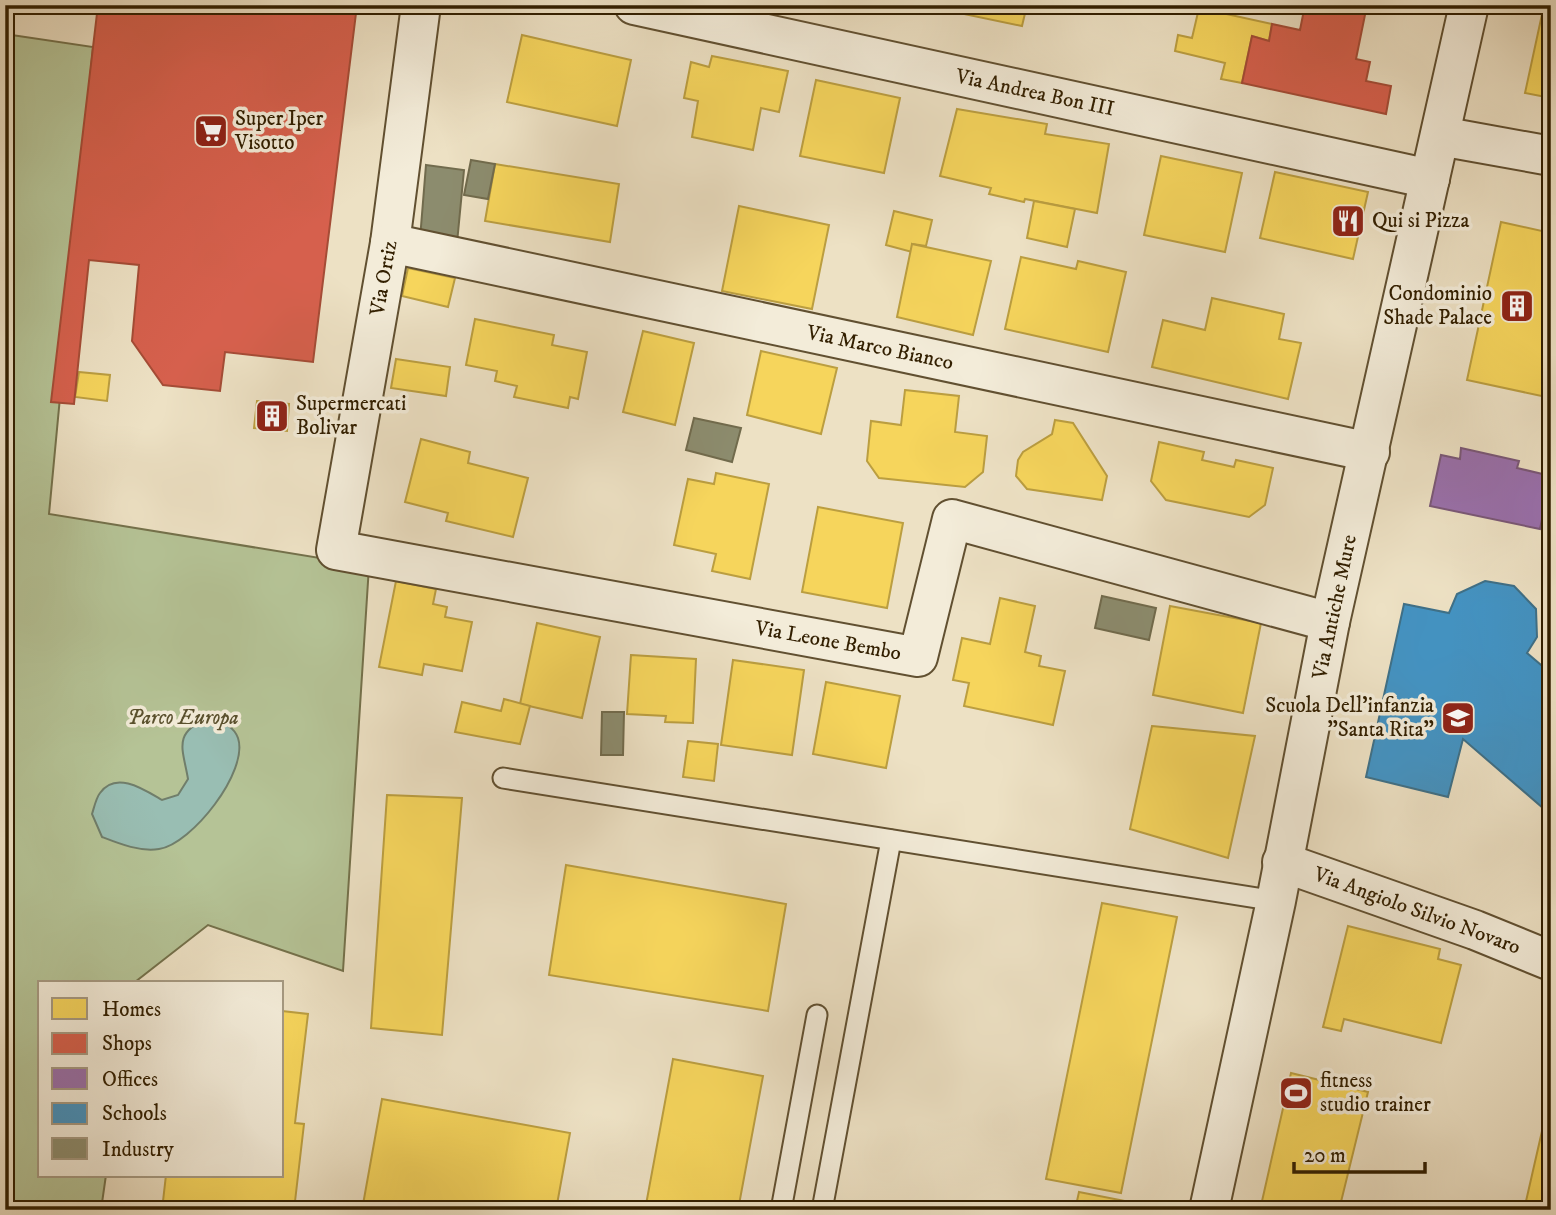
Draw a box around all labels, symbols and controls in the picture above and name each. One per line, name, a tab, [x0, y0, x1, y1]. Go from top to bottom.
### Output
street label: Via Andrea Bon III	[952, 63, 1117, 123]
place label: Super Iper Visotto	[234, 106, 323, 156]
supermarket icon: Super Iper Visotto	[192, 112, 230, 150]
restaurant icon: Qui si Pizza	[1329, 202, 1367, 240]
place label: Qui si Pizza	[1372, 208, 1469, 234]
street label: Via Ortiz	[364, 238, 403, 319]
place label: Condominio Shade Palace	[1383, 281, 1492, 331]
building icon: Condominio Shade Palace	[1498, 287, 1536, 325]
street label: Via Marco Bianco	[803, 320, 956, 376]
place label: Supermercati Bolivar	[296, 391, 406, 441]
building icon: Supermercati Bolivar	[253, 397, 291, 435]
street label: Via Antiche Mure	[1307, 532, 1363, 683]
street label: Via Leone Bembo	[752, 615, 903, 667]
place label: Scuola Dell'infanzia "Santa Rita"	[1265, 693, 1434, 743]
school or university icon: Scuola Dell'infanzia "Santa Rita"	[1439, 699, 1477, 737]
park label: Parco Europa	[127, 705, 239, 731]
street label: Via Angiolo Silvio Novaro	[1309, 861, 1524, 961]
legend	[38, 981, 284, 1176]
text: Homes	[102, 997, 161, 1023]
text: Shops	[102, 1031, 152, 1057]
text: Offices	[102, 1067, 158, 1093]
place label: fitness studio trainer	[1320, 1068, 1431, 1118]
sports icon: fitness studio trainer	[1277, 1074, 1315, 1112]
text: Schools	[102, 1101, 167, 1127]
scale bar	[1294, 1131, 1425, 1175]
text: Industry	[102, 1137, 175, 1163]
text: 20 m	[1304, 1143, 1346, 1169]

